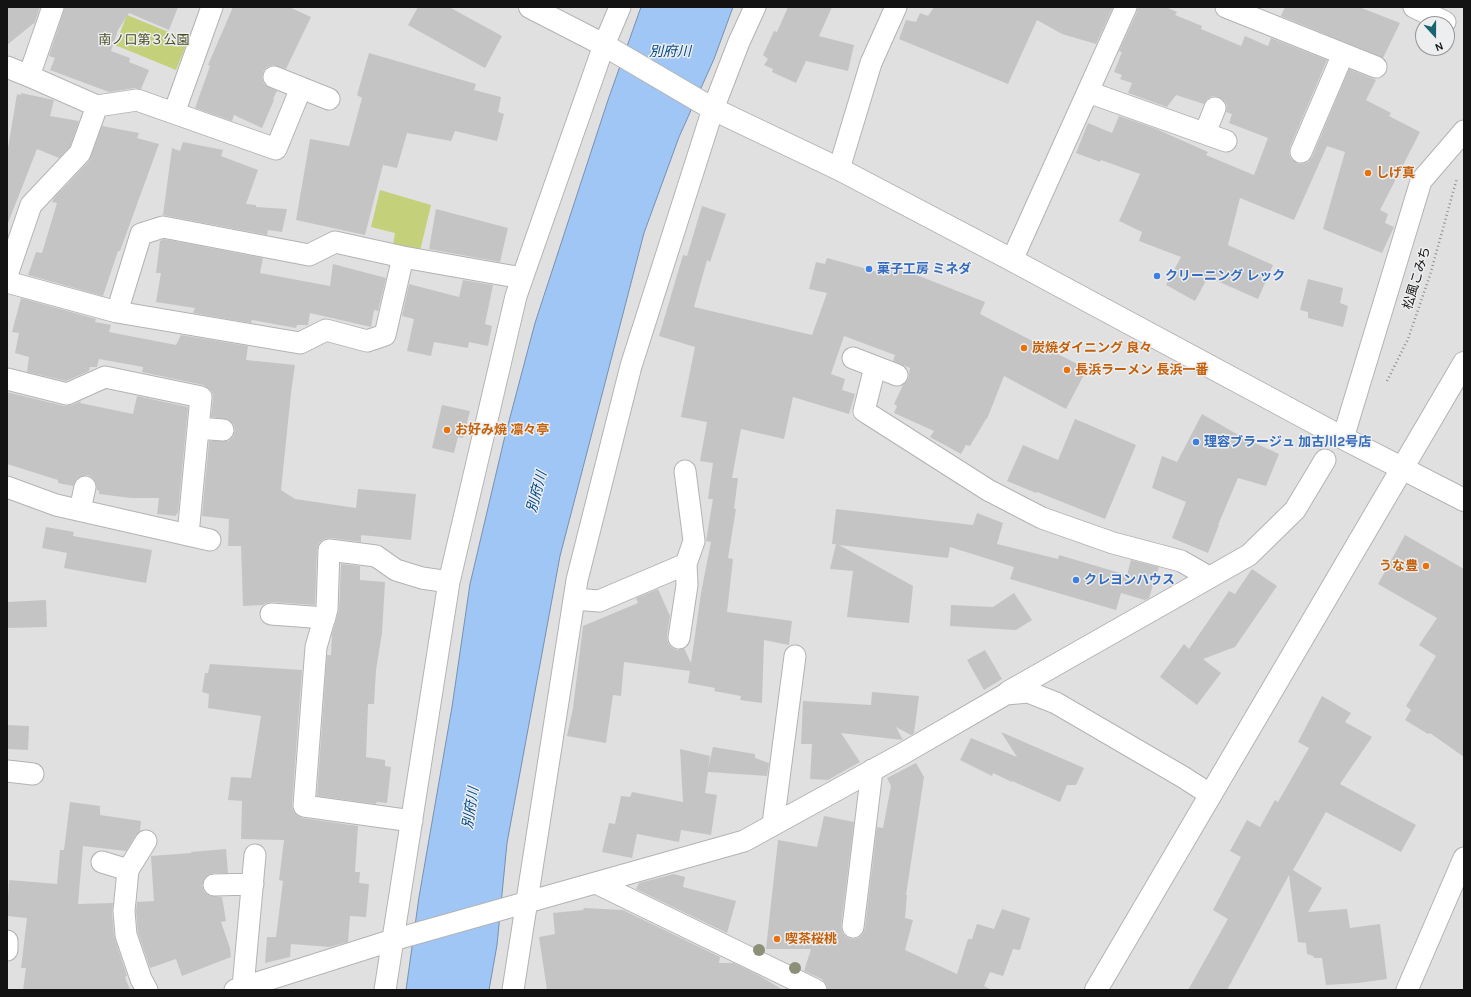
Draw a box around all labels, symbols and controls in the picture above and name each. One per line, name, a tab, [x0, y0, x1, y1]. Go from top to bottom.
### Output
north arrow	[1415, 16, 1455, 56]
park label: 南ノ口第３公園	[99, 32, 189, 48]
text: N	[1433, 39, 1445, 54]
water label: 別府川	[649, 44, 691, 60]
place label: しげ真	[1376, 165, 1415, 181]
marker: しげ真	[1363, 168, 1373, 178]
street label: 松風こみち	[1400, 245, 1434, 311]
place label: 菓子工房 ミネダ	[877, 261, 971, 277]
marker: 菓子工房 ミネダ	[864, 264, 874, 274]
place label: クリーニング レック	[1165, 268, 1285, 284]
marker: クリーニング レック	[1152, 271, 1162, 281]
place label: 炭焼ダイニング 良々	[1032, 340, 1152, 356]
marker: 炭焼ダイニング 良々	[1019, 343, 1029, 353]
place label: 長浜ラーメン 長浜一番	[1075, 362, 1208, 378]
marker: 長浜ラーメン 長浜一番	[1062, 365, 1072, 375]
place label: お好み焼 凛々亭	[455, 422, 549, 438]
marker: お好み焼 凛々亭	[442, 425, 452, 435]
place label: 理容ブラージュ 加古川2号店	[1204, 434, 1371, 450]
marker: 理容ブラージュ 加古川2号店	[1191, 437, 1201, 447]
water label: 別府川	[523, 470, 551, 514]
place label: うな豊	[1379, 558, 1418, 574]
marker: うな豊	[1421, 561, 1431, 571]
place label: クレヨンハウス	[1084, 572, 1175, 588]
marker: クレヨンハウス	[1071, 575, 1081, 585]
water label: 別府川	[459, 786, 483, 830]
place label: 喫茶桜桃	[785, 931, 837, 947]
marker: 喫茶桜桃	[772, 934, 782, 944]

